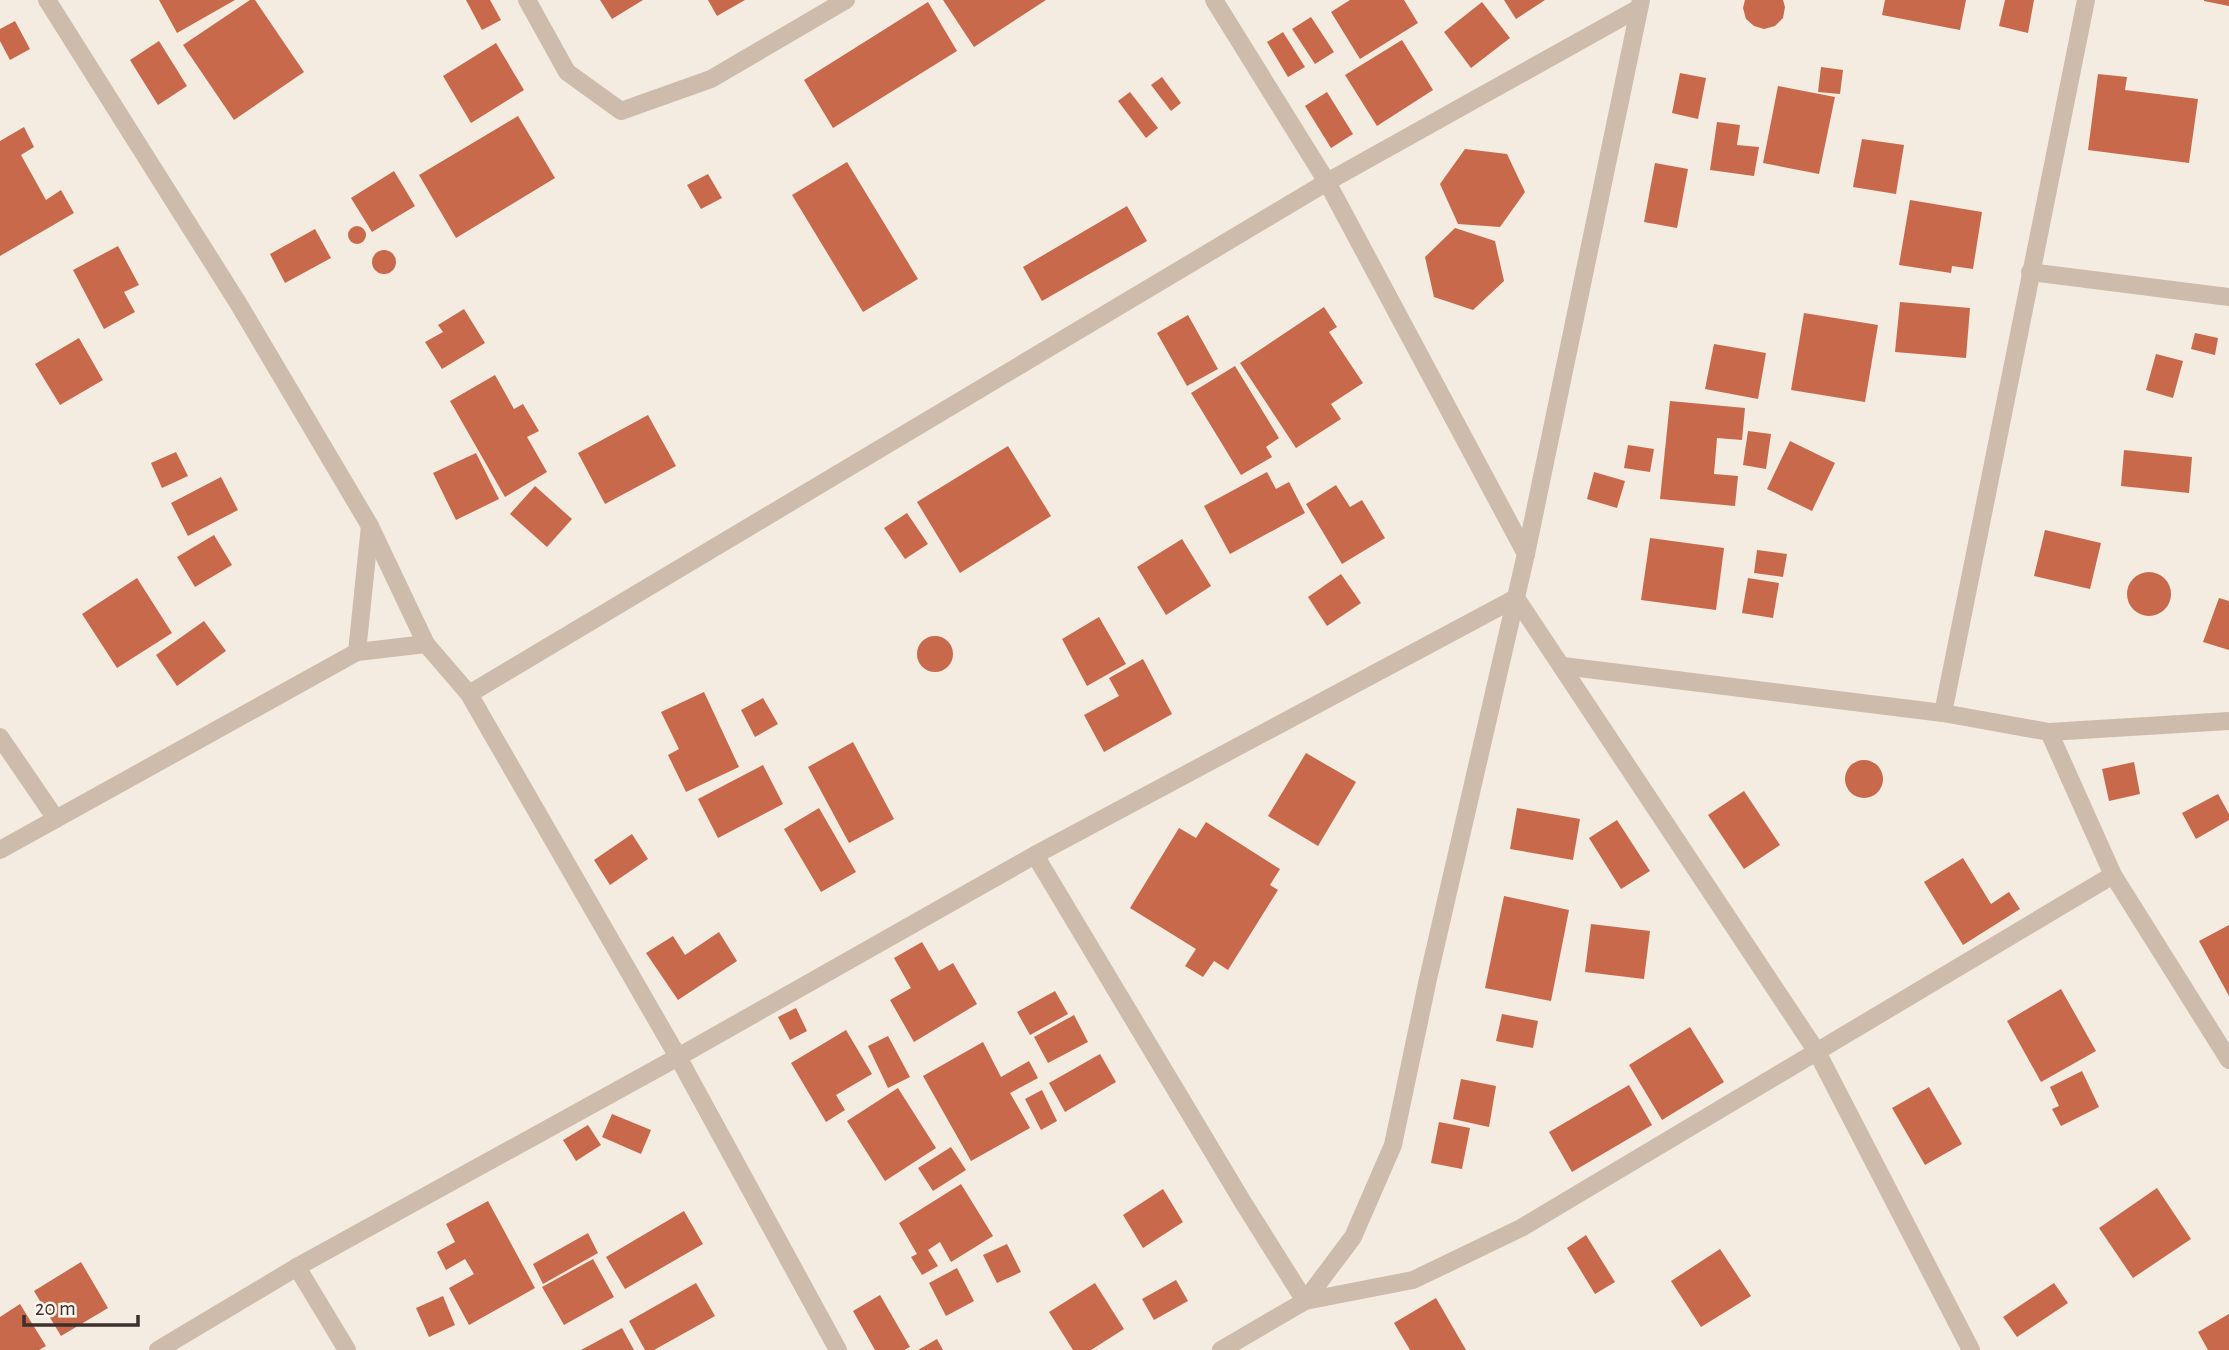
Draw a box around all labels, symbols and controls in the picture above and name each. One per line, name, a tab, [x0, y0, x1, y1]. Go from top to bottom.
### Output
scale bar	[24, 1284, 138, 1328]
text: 20 m	[35, 1298, 76, 1319]

